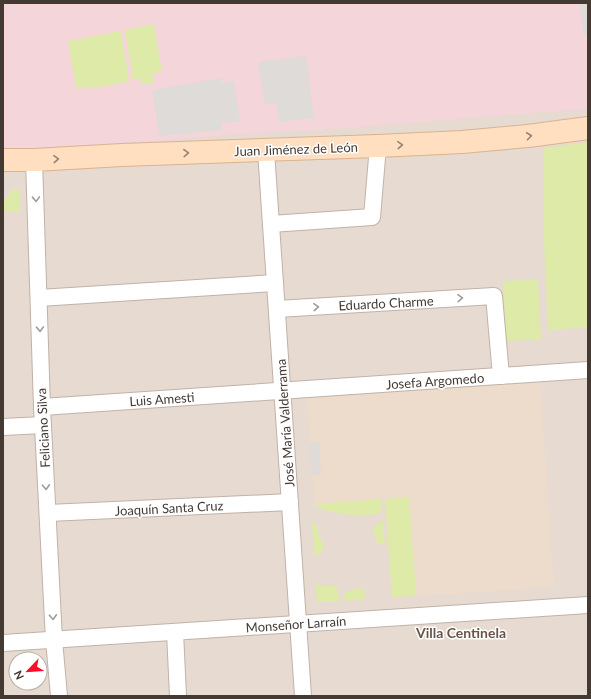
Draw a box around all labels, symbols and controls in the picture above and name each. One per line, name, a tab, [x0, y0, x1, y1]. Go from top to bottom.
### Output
one-way arrow	[526, 132, 532, 141]
street label: Juan Jiménez de León	[234, 139, 358, 159]
one-way arrow	[397, 140, 403, 149]
one-way arrow	[183, 149, 189, 157]
one-way arrow	[53, 154, 59, 163]
one-way arrow	[31, 196, 40, 202]
street label: Eduardo Charme	[338, 293, 434, 313]
one-way arrow	[457, 294, 463, 303]
one-way arrow	[313, 302, 319, 311]
one-way arrow	[35, 326, 44, 332]
street label: José María Valderrama	[273, 358, 297, 488]
street label: Josefa Argomedo	[385, 370, 485, 392]
street label: Feliciano Silva	[33, 388, 53, 468]
street label: Luis Amesti	[129, 389, 195, 409]
one-way arrow	[42, 484, 51, 490]
street label: Joaquín Santa Cruz	[114, 497, 224, 519]
street label: Monseñor Larraín	[245, 613, 347, 635]
one-way arrow	[49, 614, 57, 620]
district label: Villa Centinela	[415, 624, 506, 641]
north arrow	[8, 651, 48, 691]
text: N	[11, 669, 26, 682]

